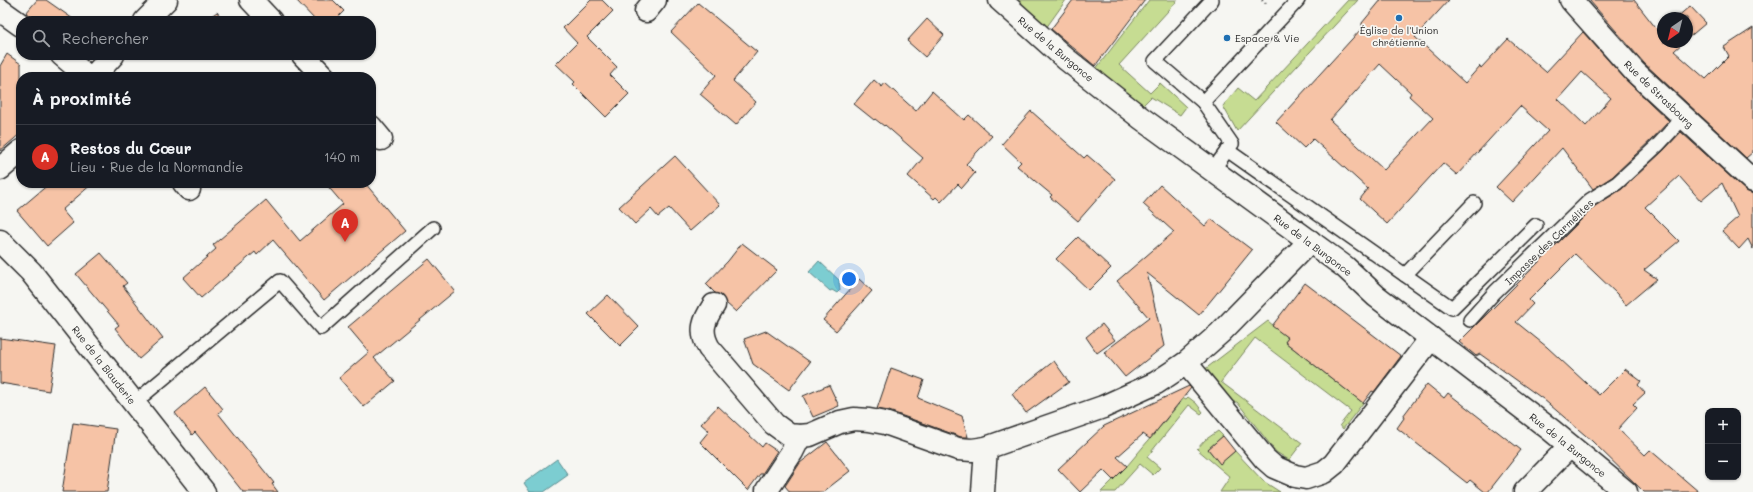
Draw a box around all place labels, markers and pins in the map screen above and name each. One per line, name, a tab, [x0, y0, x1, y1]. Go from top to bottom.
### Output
marker: Église de l'Union chrétienne	[1394, 13, 1404, 23]
place label: Église de l'Union chrétienne	[1360, 23, 1438, 49]
place label: Espace & Vie	[1235, 31, 1299, 45]
marker: Espace & Vie	[1222, 33, 1232, 43]
pin: A	[332, 209, 358, 242]

